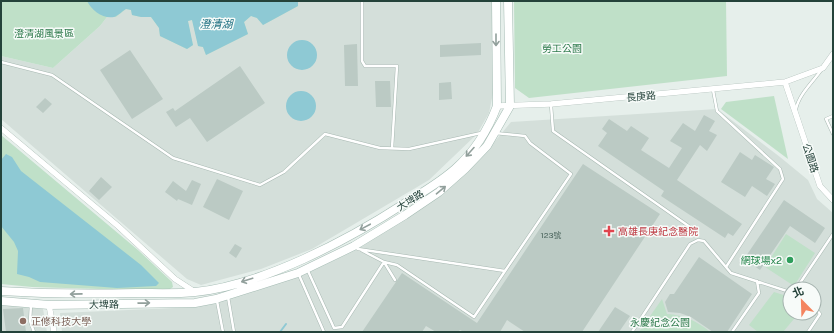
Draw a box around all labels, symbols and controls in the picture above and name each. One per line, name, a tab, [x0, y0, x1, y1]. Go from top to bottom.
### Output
water label: 澄清湖	[200, 18, 234, 30]
park label: 澄清湖風景區	[14, 27, 74, 39]
one-way arrow	[492, 33, 500, 46]
park label: 勞工公園	[542, 42, 582, 54]
street label: 長庚路	[626, 89, 656, 103]
street label: 公園路	[801, 142, 821, 174]
one-way arrow	[466, 147, 475, 157]
one-way arrow	[436, 186, 446, 195]
street label: 大埤路	[394, 187, 426, 213]
one-way arrow	[360, 224, 372, 232]
marker: 高雄長庚紀念醫院	[603, 225, 615, 237]
place label: 高雄長庚紀念醫院	[618, 225, 698, 237]
house number: 123號	[540, 230, 562, 240]
place label: 網球場x2	[740, 254, 782, 266]
marker: 網球場x2	[785, 255, 795, 265]
one-way arrow	[240, 277, 253, 284]
north arrow	[782, 281, 822, 321]
text: 北	[791, 284, 805, 299]
one-way arrow	[70, 290, 83, 298]
street label: 大埤路	[89, 298, 119, 310]
one-way arrow	[137, 299, 150, 307]
place label: 正修科技大學	[31, 315, 91, 327]
marker: 正修科技大學	[18, 316, 28, 326]
park label: 永慶紀念公園	[630, 316, 690, 328]

